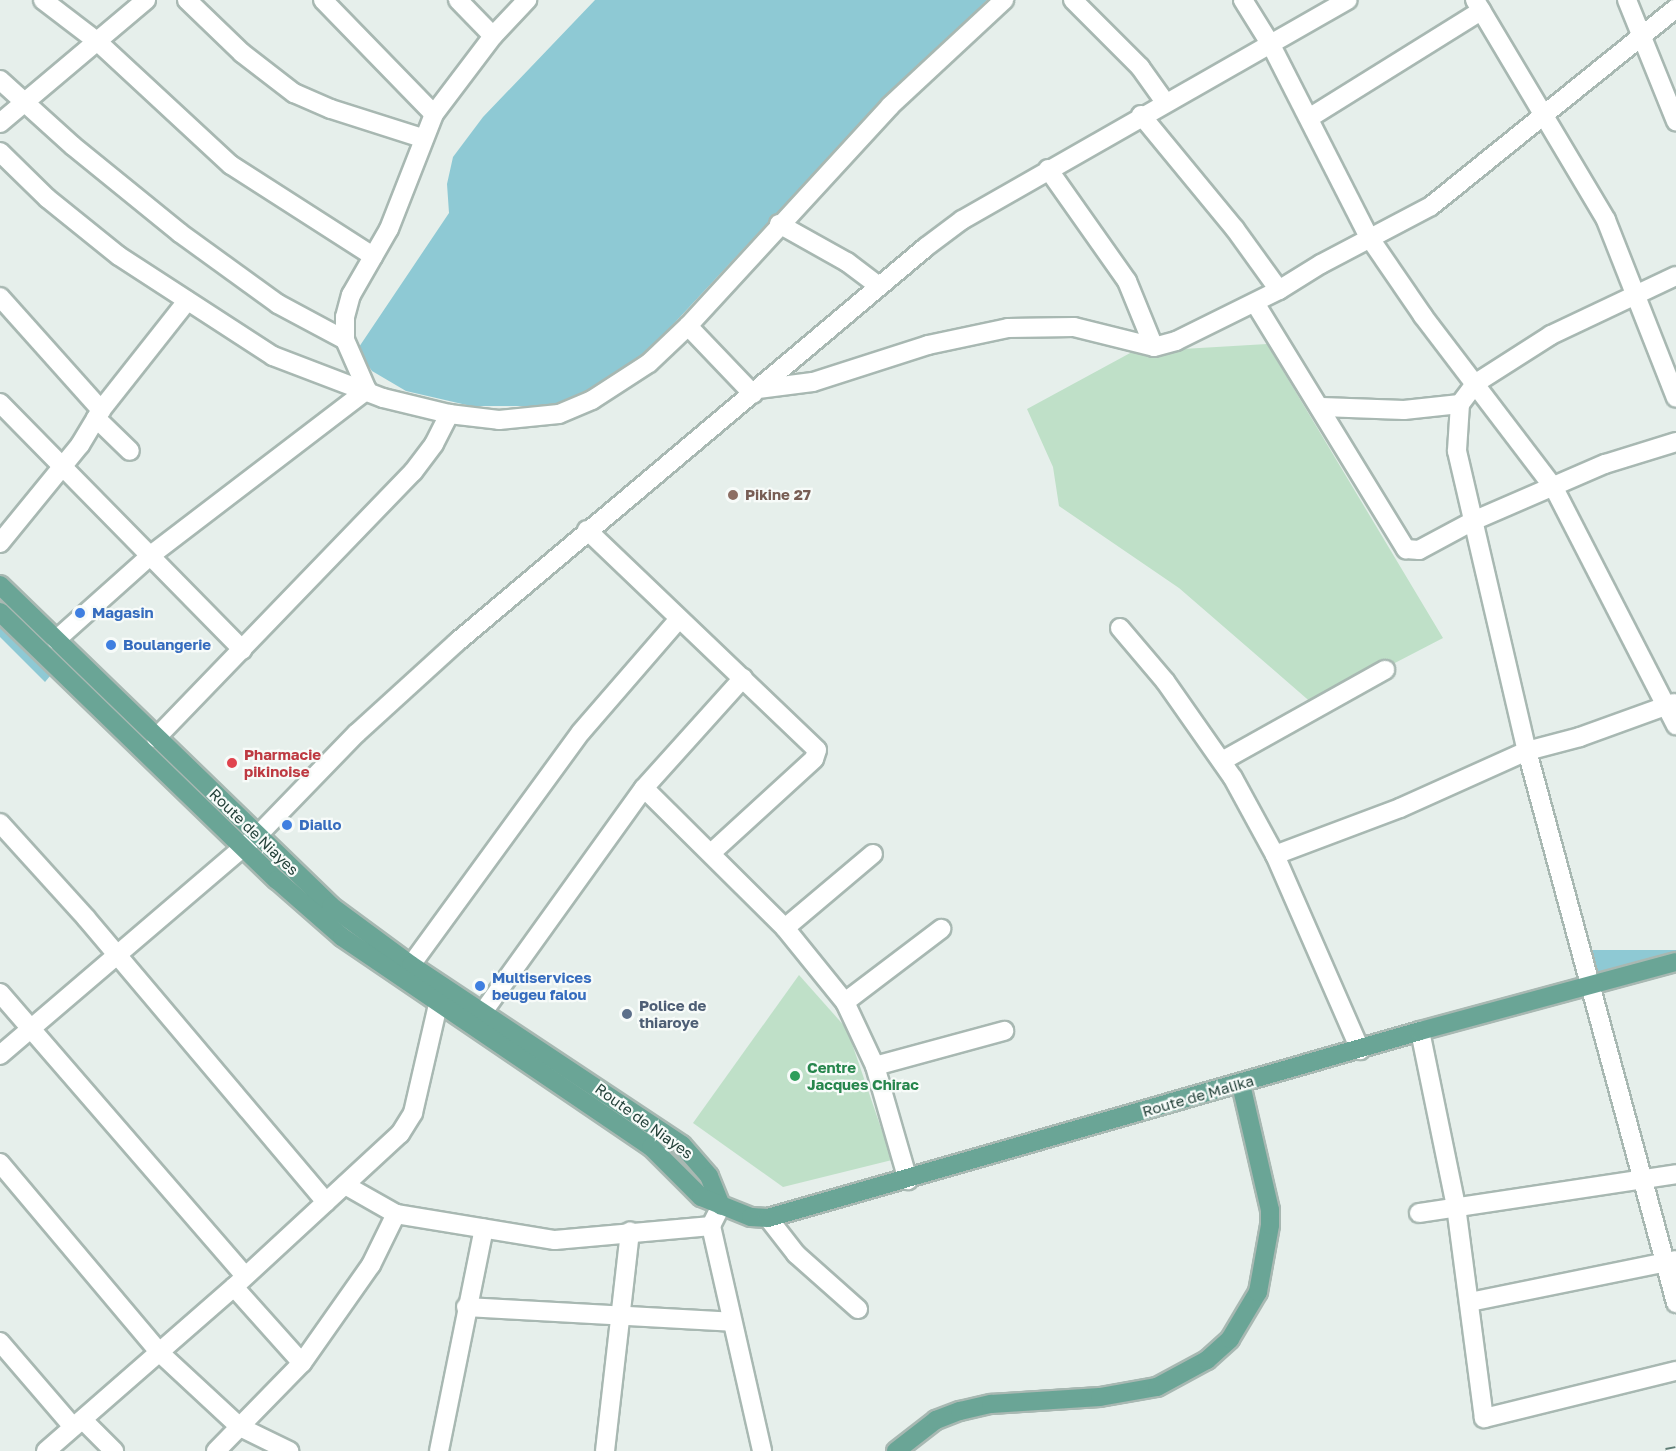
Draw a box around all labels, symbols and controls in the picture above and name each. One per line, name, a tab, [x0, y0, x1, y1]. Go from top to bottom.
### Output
place label: Pikine 27	[745, 486, 811, 504]
marker: Pikine 27	[726, 488, 740, 502]
place label: Magasin	[92, 604, 154, 622]
marker: Magasin	[73, 606, 87, 620]
place label: Boulangerie	[123, 636, 211, 654]
marker: Boulangerie	[104, 638, 118, 652]
place label: Pharmacie pikinoise	[244, 745, 321, 780]
marker: Pharmacie pikinoise	[225, 756, 239, 770]
street label: Route de Niayes	[206, 785, 302, 879]
place label: Diallo	[299, 816, 342, 834]
marker: Diallo	[280, 818, 294, 832]
place label: Multiservices beugeu falou	[492, 968, 592, 1003]
marker: Multiservices beugeu falou	[473, 979, 487, 993]
place label: Police de thiaroye	[639, 996, 706, 1031]
marker: Police de thiaroye	[620, 1007, 634, 1021]
place label: Centre Jacques Chirac	[807, 1058, 919, 1093]
marker: Centre Jacques Chirac	[788, 1069, 802, 1083]
street label: Route de Malika	[1140, 1071, 1256, 1121]
street label: Route de Niayes	[592, 1079, 696, 1163]

